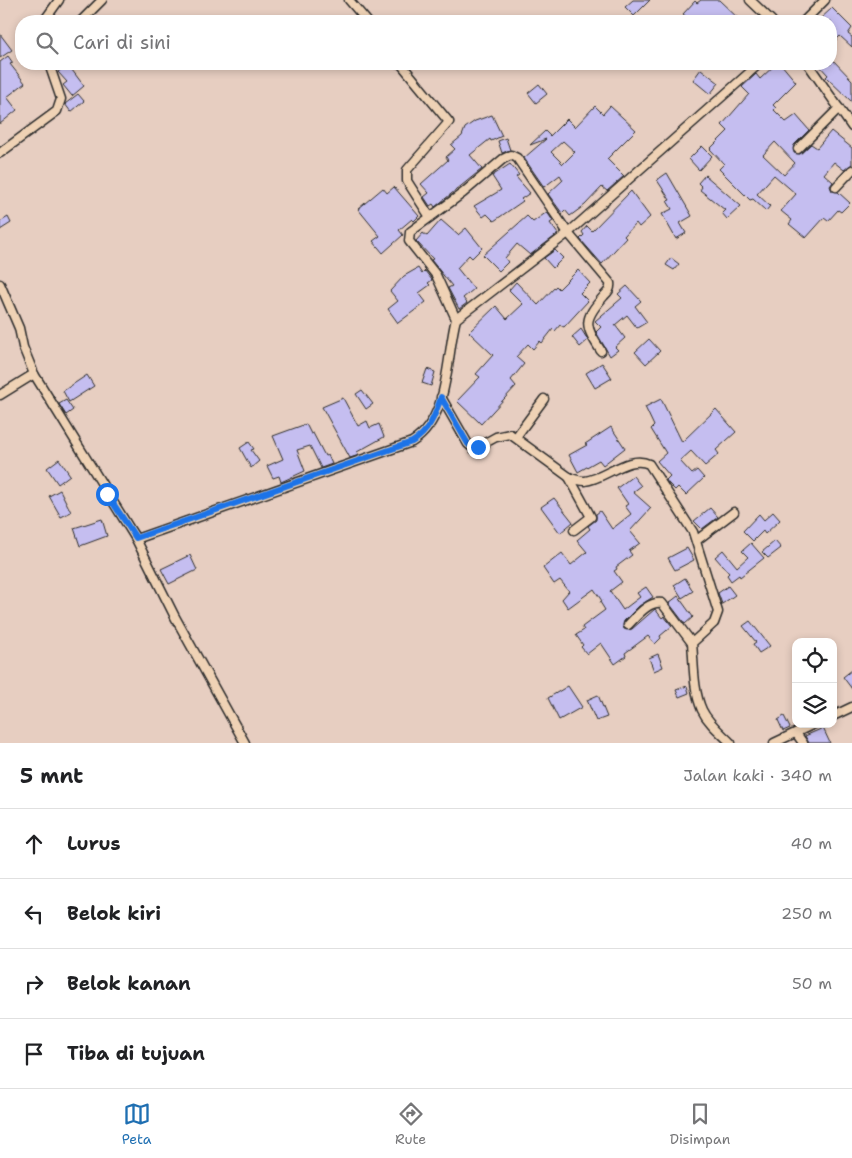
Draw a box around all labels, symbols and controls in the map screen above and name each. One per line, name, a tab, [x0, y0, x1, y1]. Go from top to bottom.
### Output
search box	[15, 15, 837, 70]
icon: search	[33, 29, 61, 57]
text: Cari di sini	[73, 30, 171, 55]
route end	[467, 436, 490, 459]
route start	[96, 483, 119, 506]
map controls	[792, 638, 837, 728]
button: locate	[792, 638, 837, 683]
button: layers	[792, 683, 837, 728]
text: 5 mnt	[20, 762, 83, 790]
text: Jalan kaki · 340 m	[683, 765, 832, 786]
icon: ahead	[20, 830, 48, 858]
text: Lurus	[67, 831, 121, 856]
text: 40 m	[790, 833, 832, 854]
icon: left	[20, 900, 48, 928]
text: Belok kiri	[67, 901, 161, 926]
text: 250 m	[781, 903, 832, 924]
icon: right	[20, 970, 48, 998]
text: Belok kanan	[67, 971, 191, 996]
text: 50 m	[792, 973, 832, 994]
icon: arrive	[20, 1040, 48, 1068]
text: Tiba di tujuan	[67, 1041, 205, 1066]
tab: Peta	[122, 1100, 152, 1148]
tab: Rute	[395, 1100, 426, 1148]
tab: Disimpan	[670, 1100, 730, 1148]

